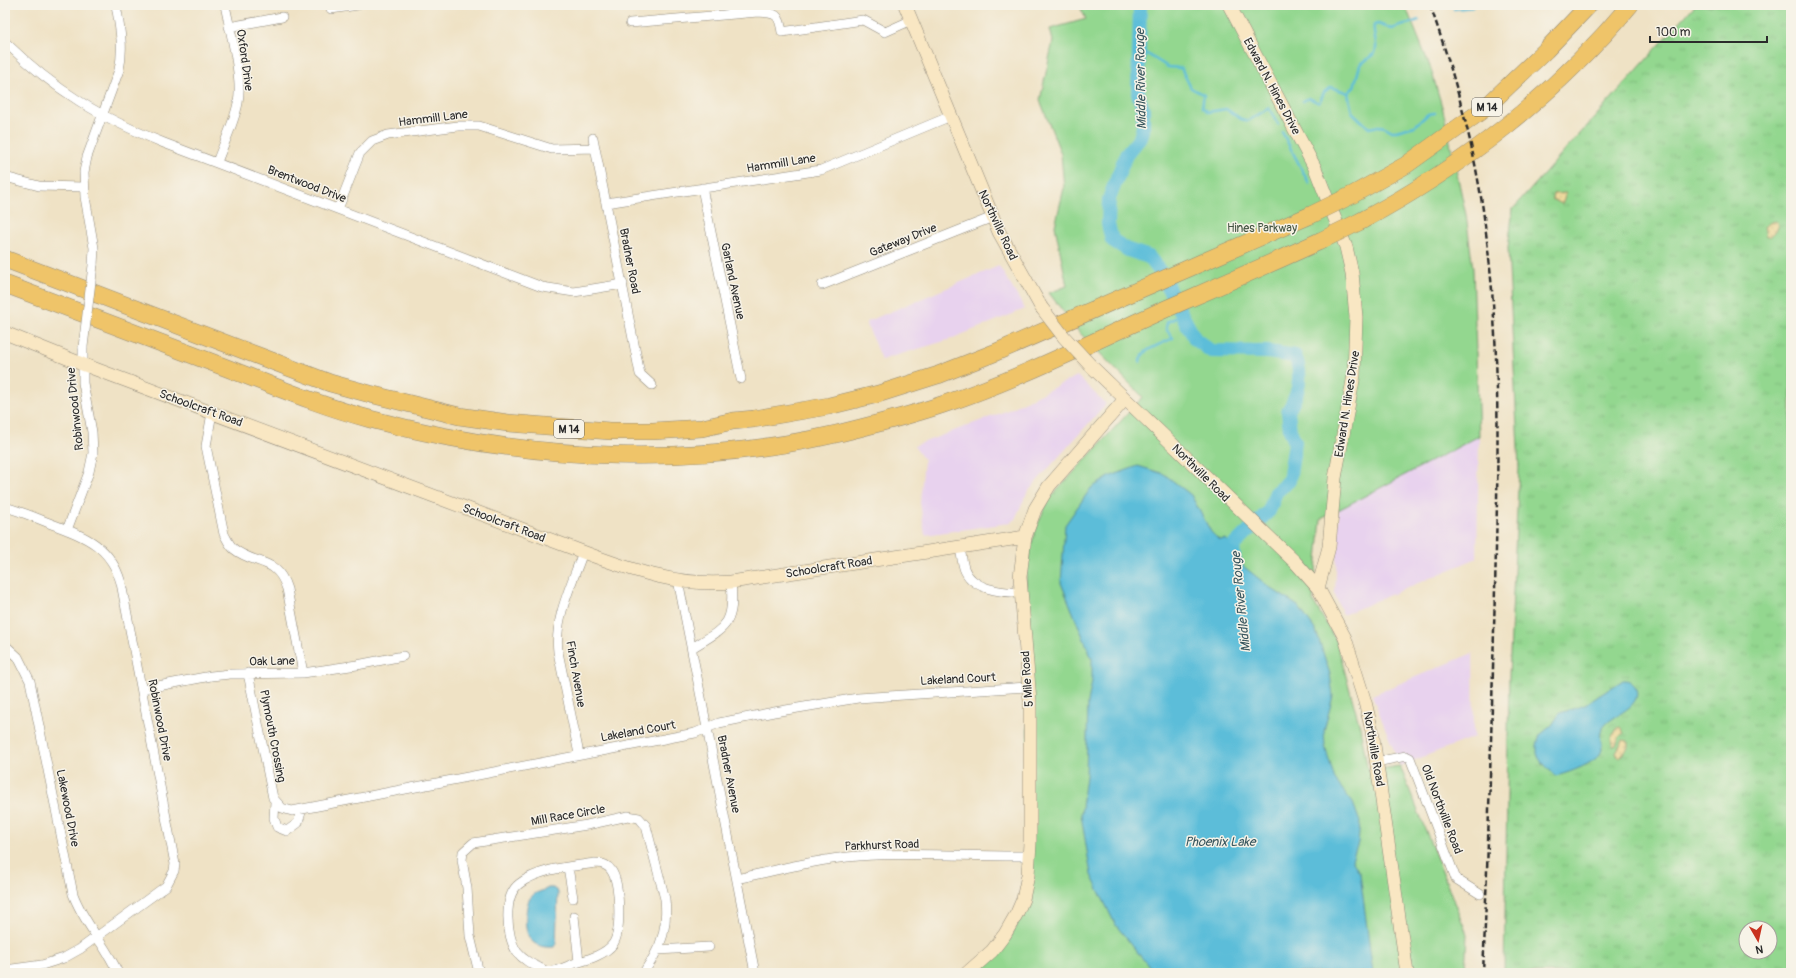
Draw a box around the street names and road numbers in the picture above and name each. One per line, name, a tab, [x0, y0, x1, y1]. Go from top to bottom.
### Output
street label: Oxford Drive	[233, 28, 256, 92]
street label: Edward N. Hines Drive	[1240, 35, 1303, 137]
road number: M 14	[1472, 98, 1502, 116]
street label: Hammill Lane	[398, 107, 469, 130]
street label: Hammill Lane	[746, 151, 817, 176]
street label: Brentwood Drive	[265, 163, 348, 206]
street label: Northville Road	[975, 188, 1020, 263]
street label: Gateway Drive	[867, 220, 939, 261]
street label: Bradner Road	[616, 227, 643, 296]
street label: Garland Avenue	[717, 241, 748, 321]
street label: Edward N. Hines Drive	[1332, 350, 1363, 458]
street label: Robinwood Drive	[64, 367, 87, 451]
street label: Schoolcraft Road	[157, 386, 245, 431]
road number: M 14	[554, 420, 584, 438]
street label: Northville Road	[1168, 441, 1233, 506]
street label: Schoolcraft Road	[460, 501, 548, 546]
street label: Schoolcraft Road	[785, 553, 874, 582]
street label: Finch Avenue	[562, 640, 589, 709]
street label: 5 Mile Road	[1018, 650, 1037, 707]
street label: Oak Lane	[249, 654, 295, 669]
street label: Lakeland Court	[920, 670, 996, 689]
street label: Robinwood Drive	[144, 678, 175, 762]
street label: Plymouth Crossing	[256, 688, 289, 784]
street label: Northville Road	[1360, 710, 1388, 788]
street label: Lakeland Court	[600, 718, 677, 745]
street label: Bradner Avenue	[714, 734, 743, 814]
street label: Old Northville Road	[1418, 762, 1466, 856]
street label: Lakewood Drive	[53, 768, 82, 848]
street label: Mill Race Circle	[530, 802, 606, 829]
street label: Parkhurst Road	[844, 837, 920, 854]

